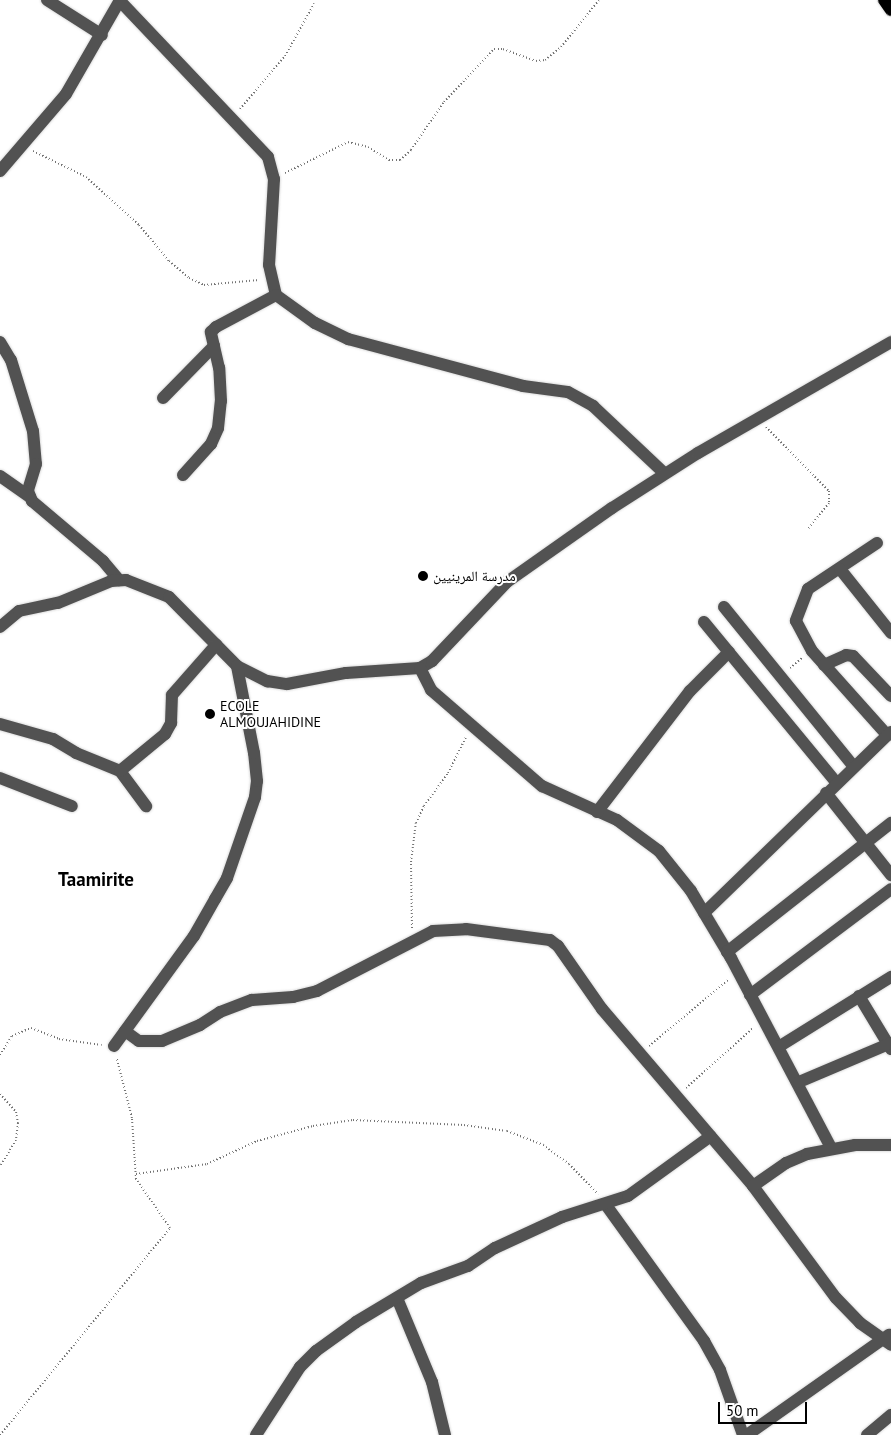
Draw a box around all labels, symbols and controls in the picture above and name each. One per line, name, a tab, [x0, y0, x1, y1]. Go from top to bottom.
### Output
place label: مدرسة المرينيين	[433, 568, 516, 584]
marker: مدرسة المرينيين	[417, 570, 429, 582]
place label: ECOLE ALMOUJAHIDINE	[220, 698, 321, 730]
marker: ECOLE ALMOUJAHIDINE	[204, 708, 216, 720]
district label: Taamirite	[58, 869, 134, 891]
scale bar	[721, 1392, 810, 1424]
text: 50 m	[726, 1401, 759, 1420]

